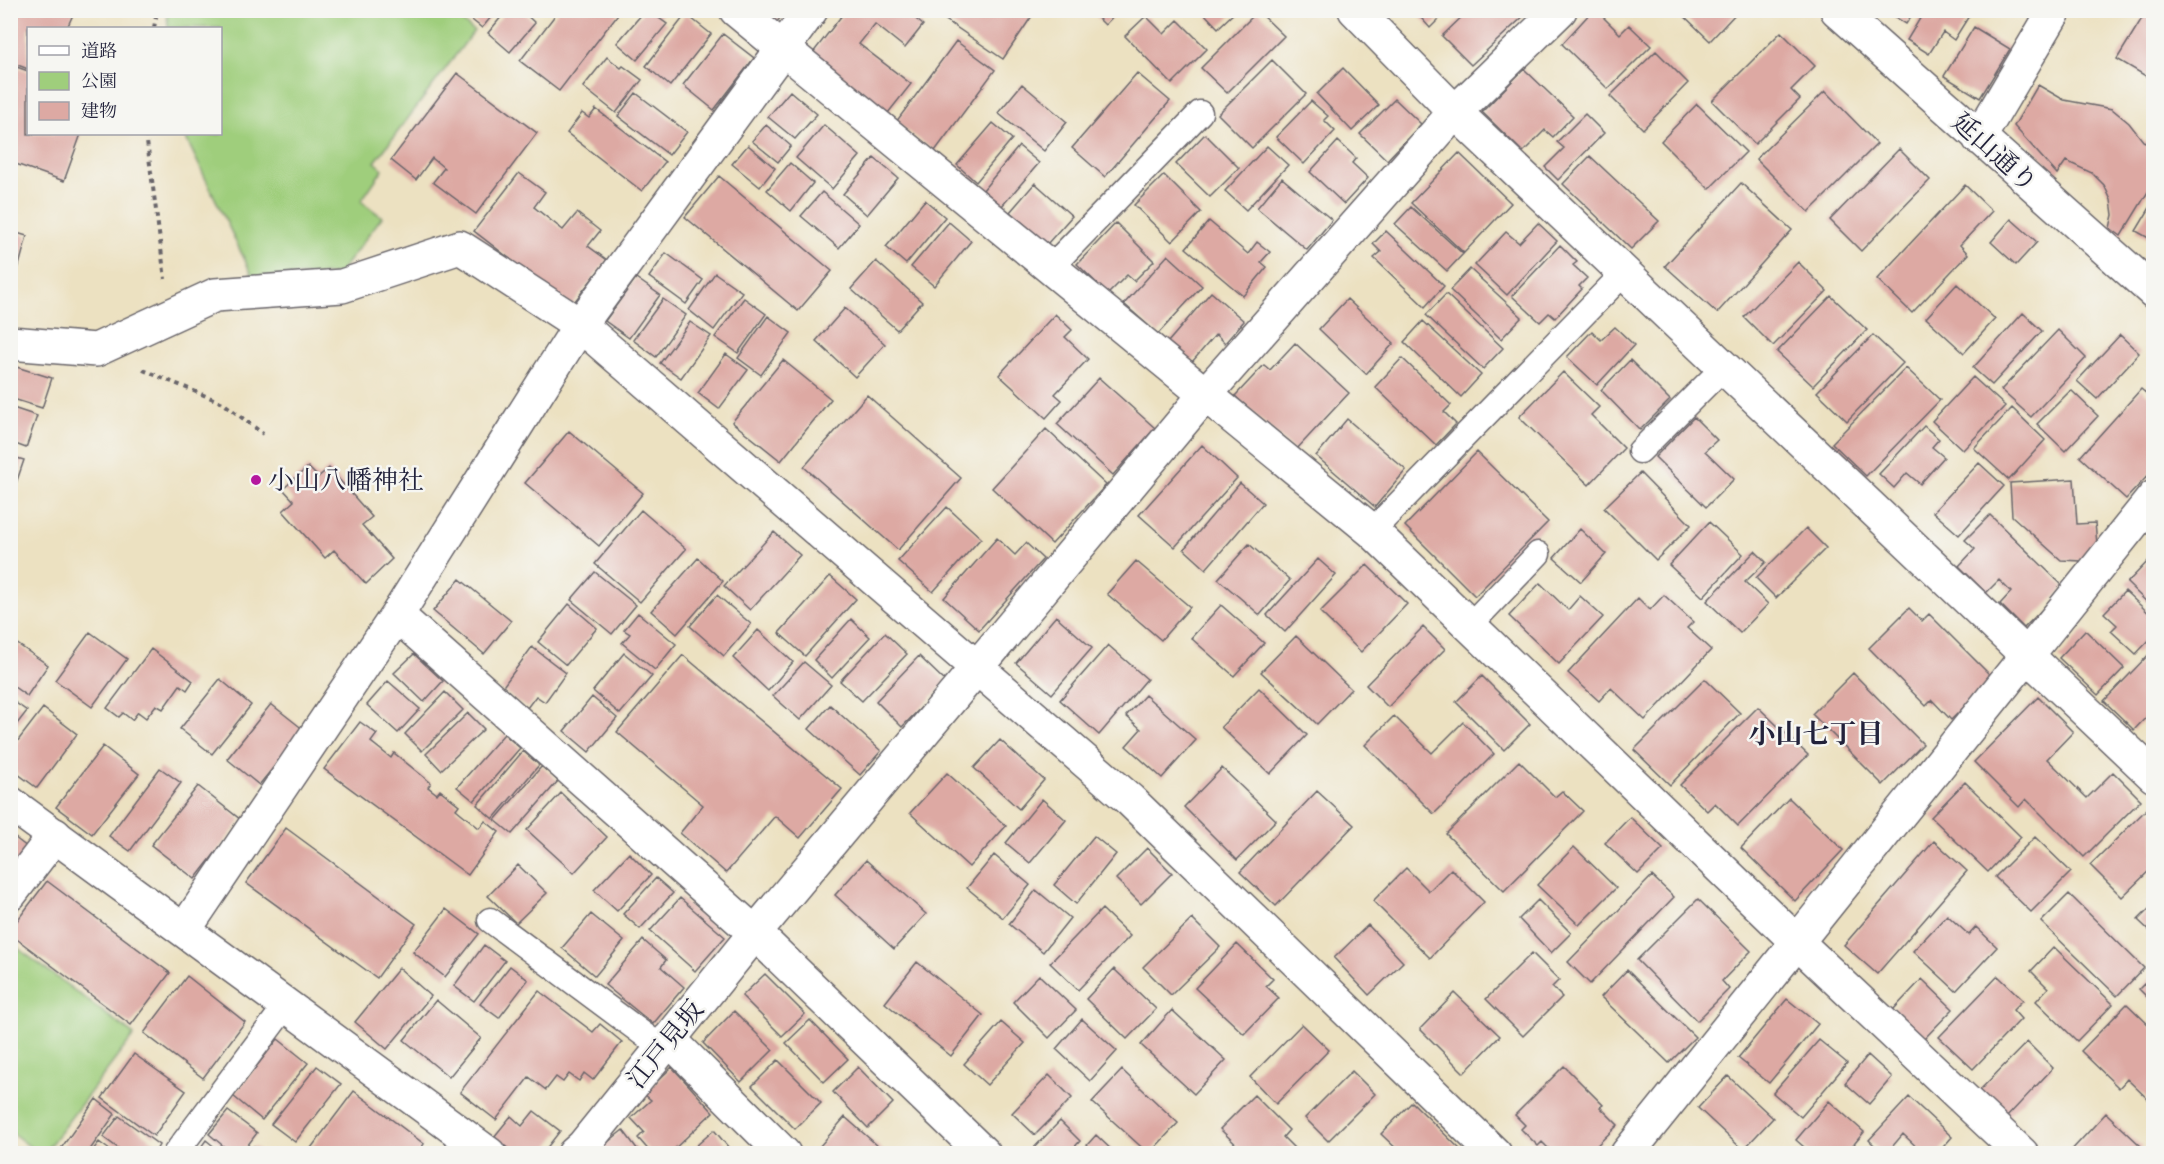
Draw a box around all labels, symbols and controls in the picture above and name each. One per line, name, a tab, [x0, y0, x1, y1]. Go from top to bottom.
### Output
legend	[27, 27, 222, 135]
text: 道路	[81, 40, 117, 66]
text: 公園	[81, 70, 117, 96]
text: 建物	[81, 100, 117, 126]
street label: 延山通り	[1942, 105, 2044, 202]
place label: 小山八幡神社	[268, 464, 424, 501]
marker: 小山八幡神社	[249, 473, 263, 487]
district label: 小山七丁目	[1749, 717, 1884, 756]
street label: 江戸見坂	[620, 994, 714, 1098]

